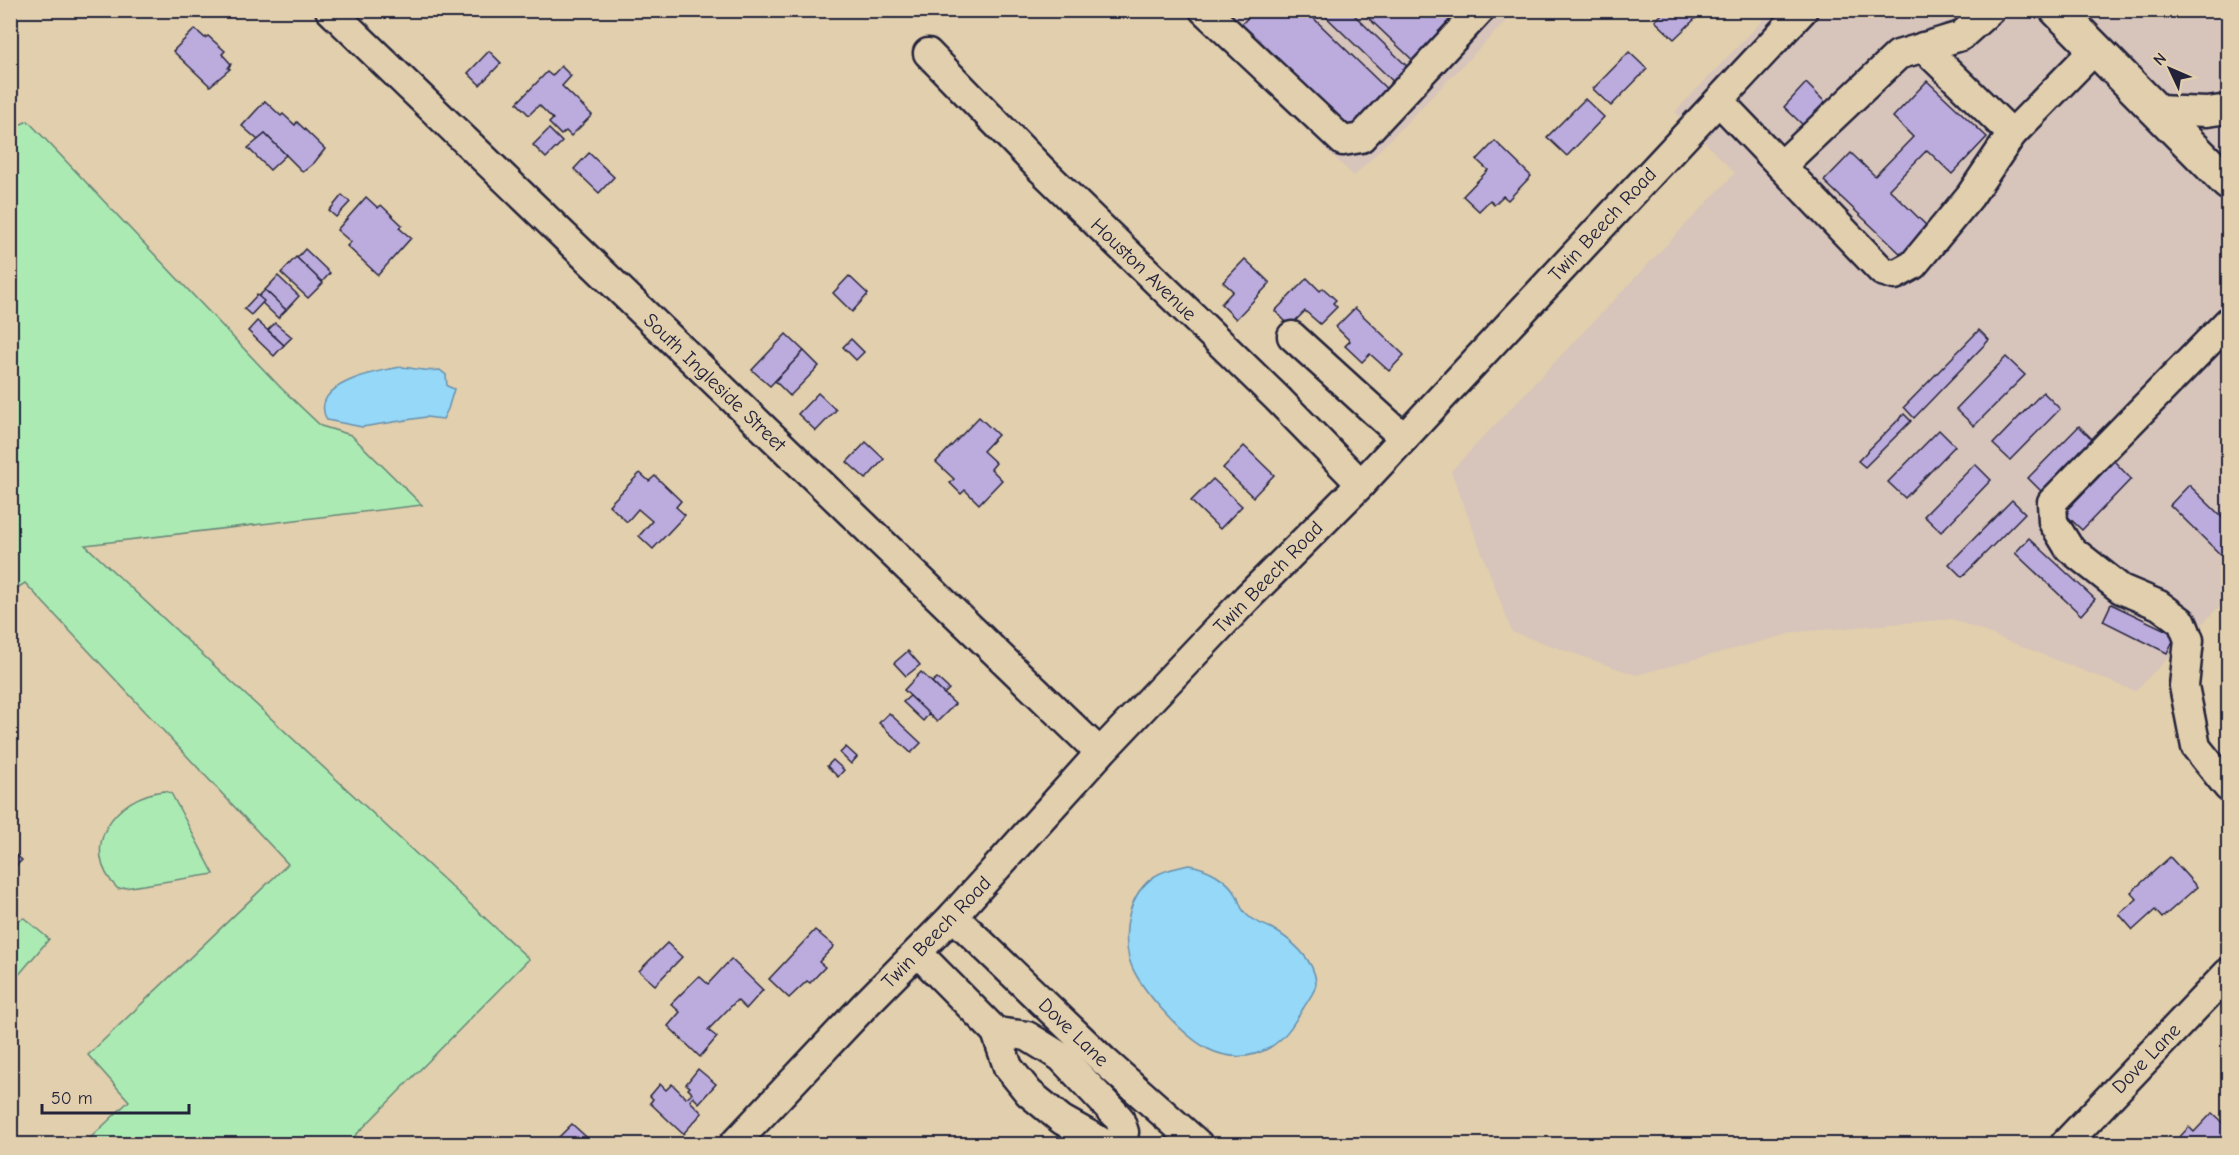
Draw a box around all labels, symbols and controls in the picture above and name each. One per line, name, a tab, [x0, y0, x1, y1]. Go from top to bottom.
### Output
north arrow	[2140, 39, 2200, 99]
text: N	[2150, 49, 2170, 69]
street label: Twin Beech Road	[1544, 163, 1661, 286]
street label: Houston Avenue	[1086, 213, 1201, 326]
street label: South Ingleside Street	[639, 308, 792, 457]
street label: Twin Beech Road	[1209, 516, 1328, 638]
street label: Twin Beech Road	[877, 871, 996, 993]
street label: Dove Lane	[1034, 993, 1114, 1071]
street label: Dove Lane	[2107, 1018, 2185, 1098]
scale bar	[42, 1077, 189, 1115]
text: 50 m	[51, 1088, 93, 1109]

